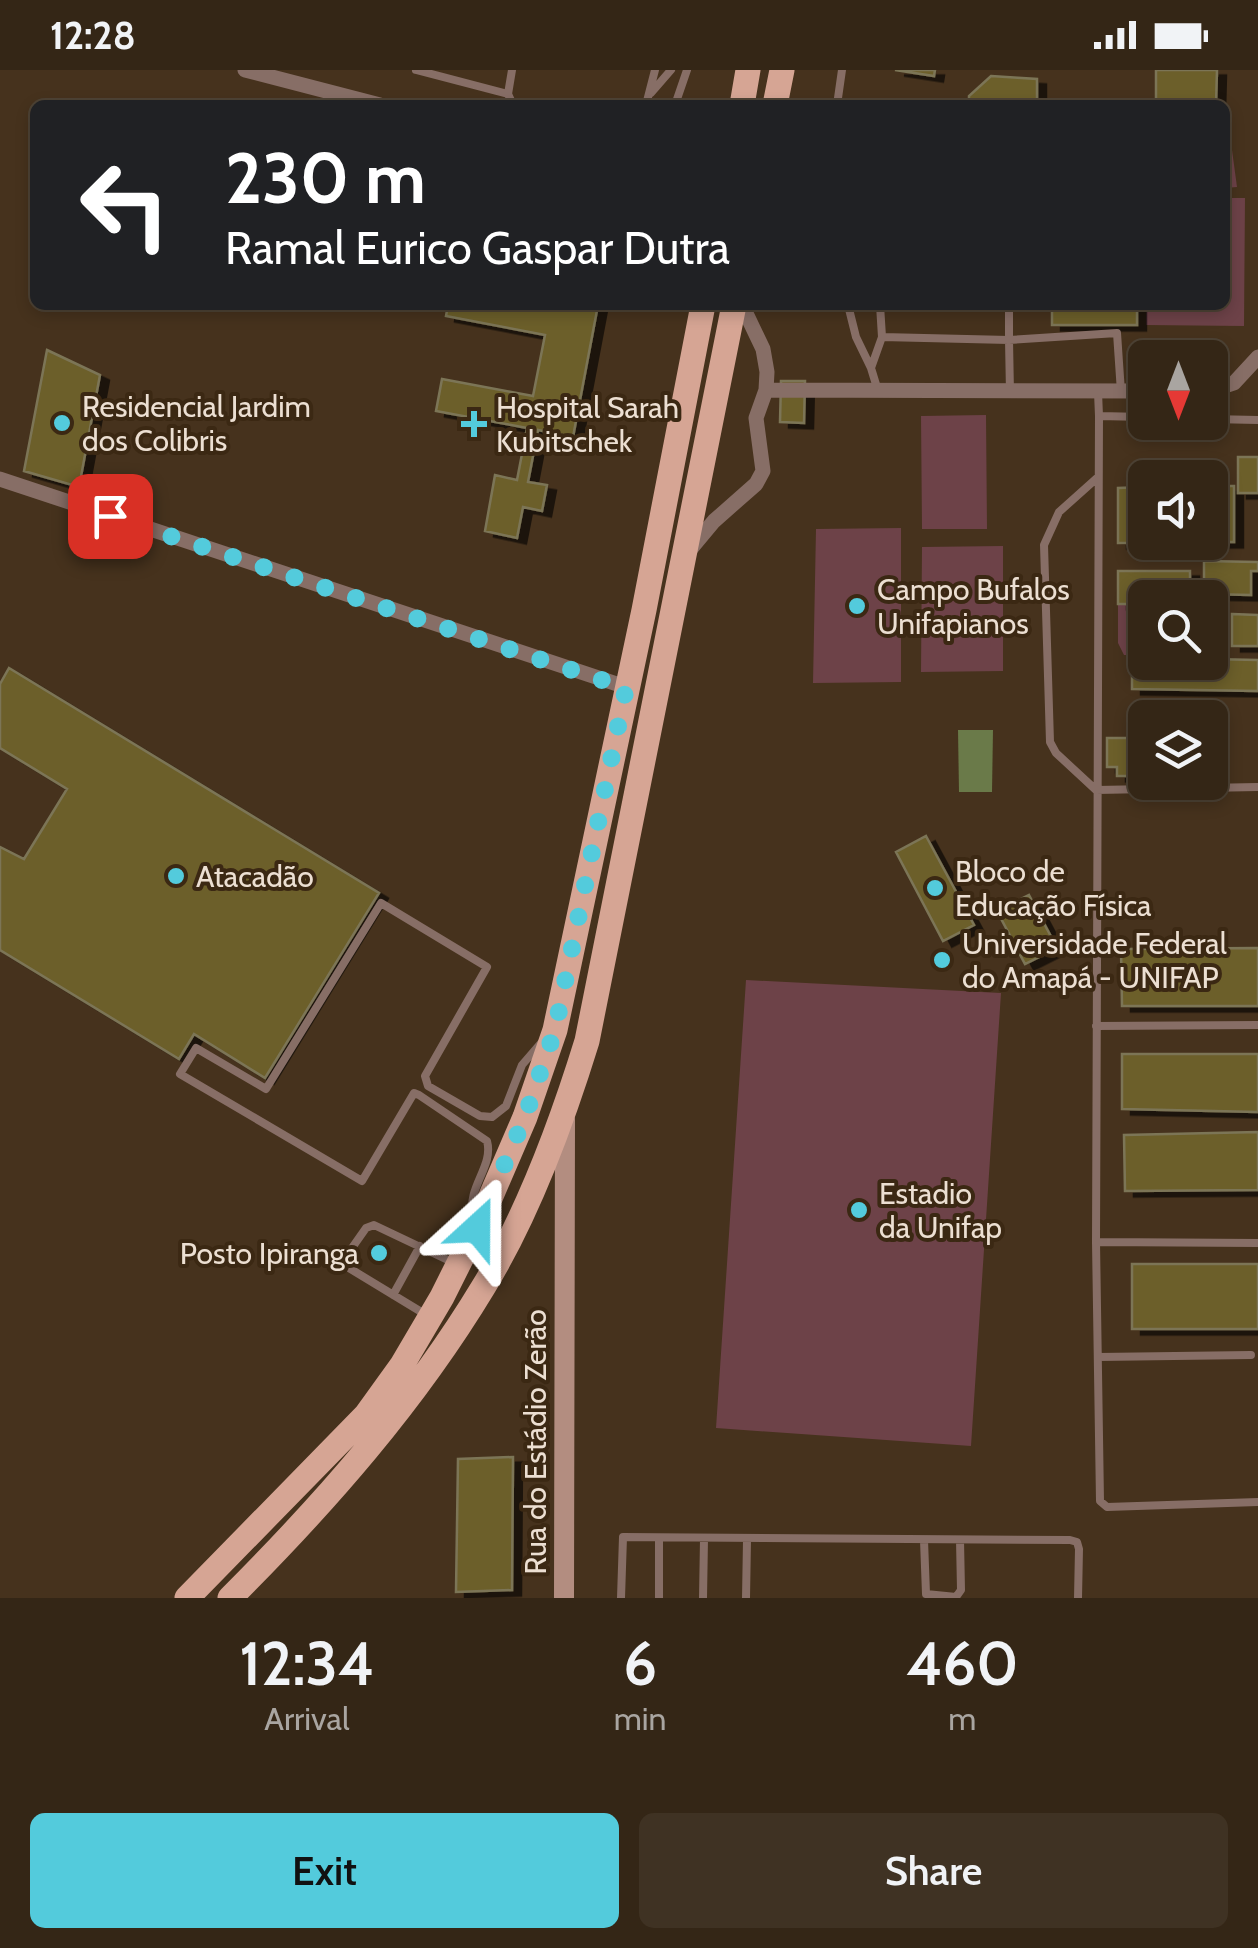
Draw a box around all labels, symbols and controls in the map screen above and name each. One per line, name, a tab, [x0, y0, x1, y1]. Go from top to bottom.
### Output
text: 12:28	[50, 12, 136, 59]
text: 230 m	[225, 135, 426, 221]
icon: left	[60, 140, 190, 270]
text: Ramal Eurico Gaspar Dutra	[225, 221, 730, 275]
north arrow	[1128, 340, 1228, 440]
map controls	[1128, 340, 1228, 800]
place label: Residencial Jardim dos Colibris	[82, 388, 311, 459]
place label: Hospital Sarah Kubitschek	[496, 389, 679, 460]
marker: Hospital Sarah Kubitschek	[461, 411, 487, 437]
marker: Residencial Jardim dos Colibris	[51, 412, 73, 434]
button: sound	[1128, 460, 1228, 560]
pin	[68, 474, 153, 559]
icon: arrive	[83, 489, 138, 544]
place label: Campo Bufalos Unifapianos	[877, 571, 1070, 642]
button: search	[1128, 580, 1228, 680]
marker: Campo Bufalos Unifapianos	[846, 595, 868, 617]
button: layers	[1128, 700, 1228, 800]
place label: Bloco de Educação Física	[955, 853, 1152, 924]
place label: Atacadão	[196, 858, 314, 895]
marker: Atacadão	[165, 865, 187, 887]
marker: Bloco de Educação Física	[924, 877, 946, 899]
place label: Universidade Federal do Amapá - UNIFAP	[962, 925, 1227, 996]
marker: Universidade Federal do Amapá - UNIFAP	[931, 949, 953, 971]
place label: Estadio da Unifap	[879, 1175, 1002, 1246]
position arrow	[425, 1176, 529, 1280]
marker: Estadio da Unifap	[848, 1199, 870, 1221]
place label: Posto Ipiranga	[180, 1235, 360, 1272]
marker: Posto Ipiranga	[368, 1242, 390, 1264]
street label: Rua do Estádio Zerão	[517, 1309, 554, 1575]
text: 12:34	[240, 1627, 374, 1700]
text: 6	[623, 1627, 657, 1700]
text: 460	[906, 1627, 1018, 1700]
text: Arrival	[264, 1699, 349, 1738]
text: min	[614, 1699, 666, 1738]
text: m	[948, 1699, 976, 1738]
button: Exit	[30, 1813, 619, 1928]
button: Share	[639, 1813, 1228, 1928]

